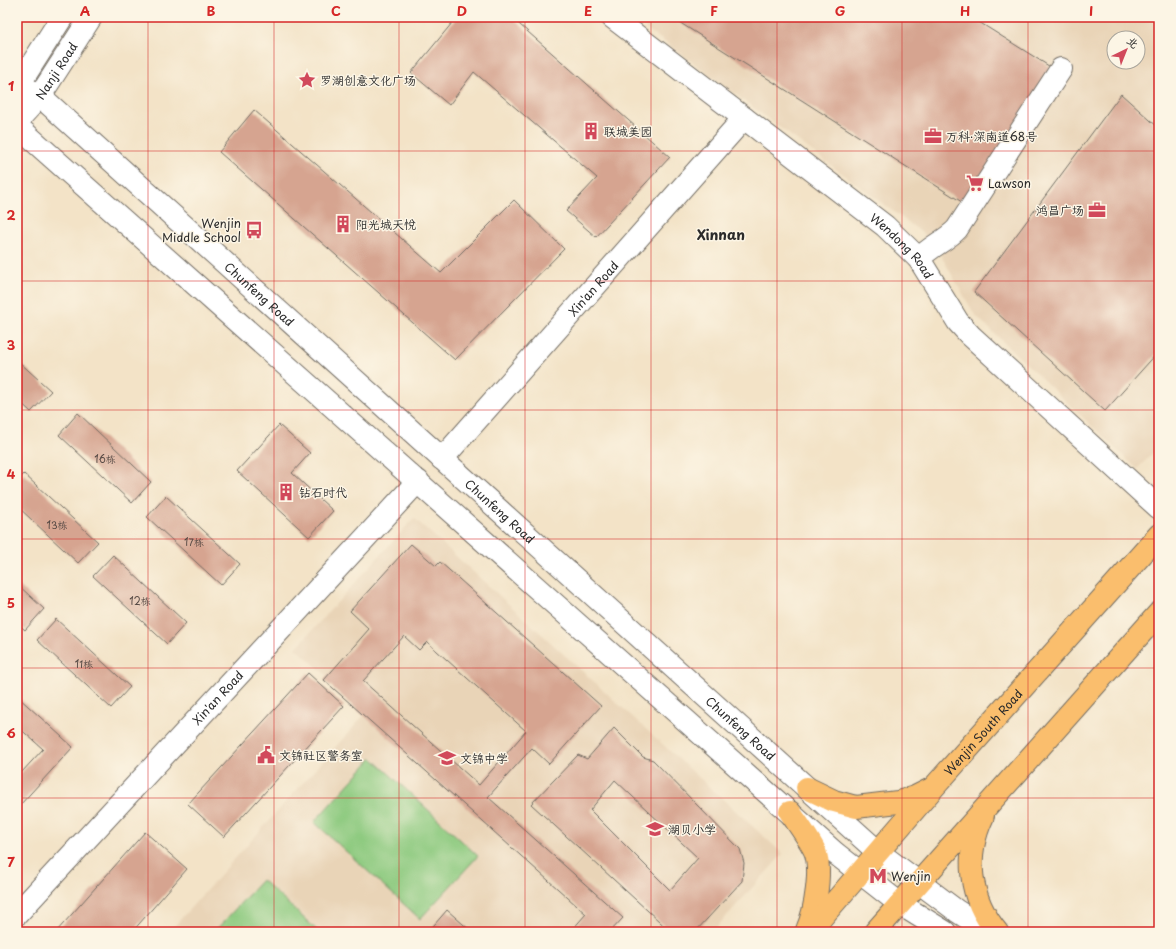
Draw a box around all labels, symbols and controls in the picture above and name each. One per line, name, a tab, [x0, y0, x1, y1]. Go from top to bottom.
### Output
text: A	[80, 1, 90, 20]
text: B	[207, 1, 216, 20]
text: C	[331, 1, 341, 20]
text: D	[457, 1, 467, 20]
text: E	[584, 1, 592, 20]
text: F	[710, 1, 718, 20]
text: G	[835, 1, 845, 20]
text: H	[960, 1, 970, 20]
text: I	[1089, 1, 1093, 20]
north arrow	[1106, 30, 1146, 70]
text: 北	[1123, 32, 1143, 52]
street label: Nanji Road	[31, 39, 82, 103]
place icon: 罗湖创意文化广场	[297, 70, 317, 90]
place label: 罗湖创意文化广场	[320, 71, 416, 89]
text: 1	[8, 76, 14, 95]
building icon: 联城美园	[581, 121, 601, 141]
place label: 联城美园	[604, 122, 652, 140]
office icon: 万科·深南道68号	[923, 126, 943, 146]
place label: 万科·深南道68号	[946, 127, 1037, 145]
supermarket icon: Lawson	[965, 173, 985, 193]
place label: Lawson	[988, 174, 1031, 192]
office icon: 鸿昌广场	[1087, 200, 1107, 220]
place label: 鸿昌广场	[1036, 201, 1084, 219]
text: 2	[6, 205, 16, 224]
street label: Wendong Road	[866, 209, 938, 282]
place label: Wenjin Middle School	[162, 214, 241, 246]
building icon: 阳光城天悦	[333, 214, 353, 234]
place label: 阳光城天悦	[356, 215, 416, 233]
bus stop icon: Wenjin Middle School	[244, 220, 264, 240]
district label: Xinnan	[697, 224, 745, 245]
street label: Xin'an Road	[564, 257, 623, 320]
street label: Chunfeng Road	[221, 258, 298, 330]
text: 3	[7, 335, 16, 354]
house number: 16栋	[94, 451, 116, 466]
text: 4	[7, 464, 16, 483]
street label: Chunfeng Road	[461, 475, 539, 547]
building icon: 钻石时代	[276, 482, 296, 502]
place label: 钻石时代	[299, 483, 347, 501]
house number: 13栋	[46, 517, 68, 532]
house number: 17栋	[184, 534, 204, 549]
text: 5	[7, 593, 15, 612]
house number: 12栋	[129, 593, 151, 608]
house number: 11栋	[75, 656, 93, 671]
street label: Xin'an Road	[188, 666, 247, 729]
street label: Wenjin South Road	[940, 685, 1026, 779]
street label: Chunfeng Road	[702, 692, 779, 764]
text: 6	[6, 723, 16, 742]
public building icon: 文锦社区警务室	[256, 745, 276, 765]
place label: 文锦社区警务室	[279, 746, 363, 764]
school or university icon: 文锦中学	[437, 748, 457, 768]
place label: 文锦中学	[460, 749, 508, 767]
school or university icon: 湖贝小学	[645, 819, 665, 839]
place label: 湖贝小学	[668, 820, 716, 838]
text: 7	[7, 852, 15, 871]
metro station icon: Wenjin	[868, 866, 888, 886]
place label: Wenjin	[891, 867, 931, 885]

